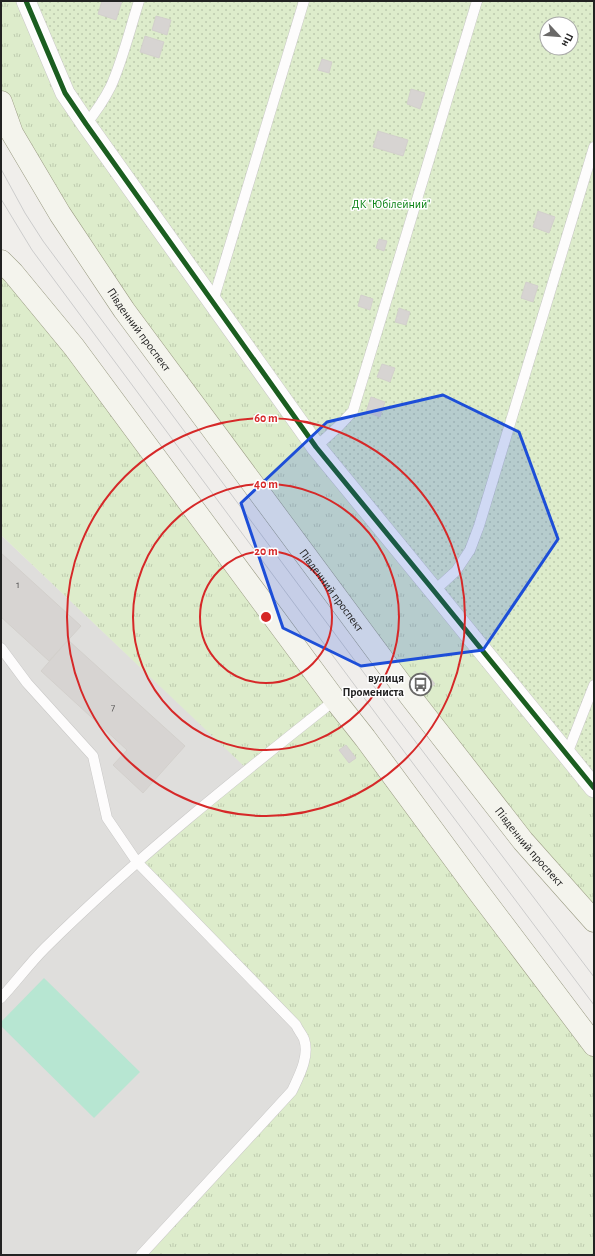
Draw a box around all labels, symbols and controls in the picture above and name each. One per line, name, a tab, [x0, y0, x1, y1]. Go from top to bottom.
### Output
north arrow	[539, 16, 579, 56]
text: Пн	[560, 32, 575, 49]
park label: ДК "Юбілейний"	[352, 198, 430, 210]
street label: Південний проспект	[105, 286, 173, 374]
text: 60 m	[254, 412, 278, 424]
text: 40 m	[254, 478, 278, 490]
text: 20 m	[254, 545, 278, 557]
street label: Південний проспект	[297, 546, 366, 634]
house number: 1	[16, 580, 20, 590]
centre of rings	[259, 610, 273, 624]
place label: вулиця Промениста	[342, 672, 404, 698]
bus stop icon: вулиця Промениста	[407, 672, 433, 698]
house number: 7	[111, 703, 115, 713]
street label: Південний проспект	[493, 805, 567, 889]

